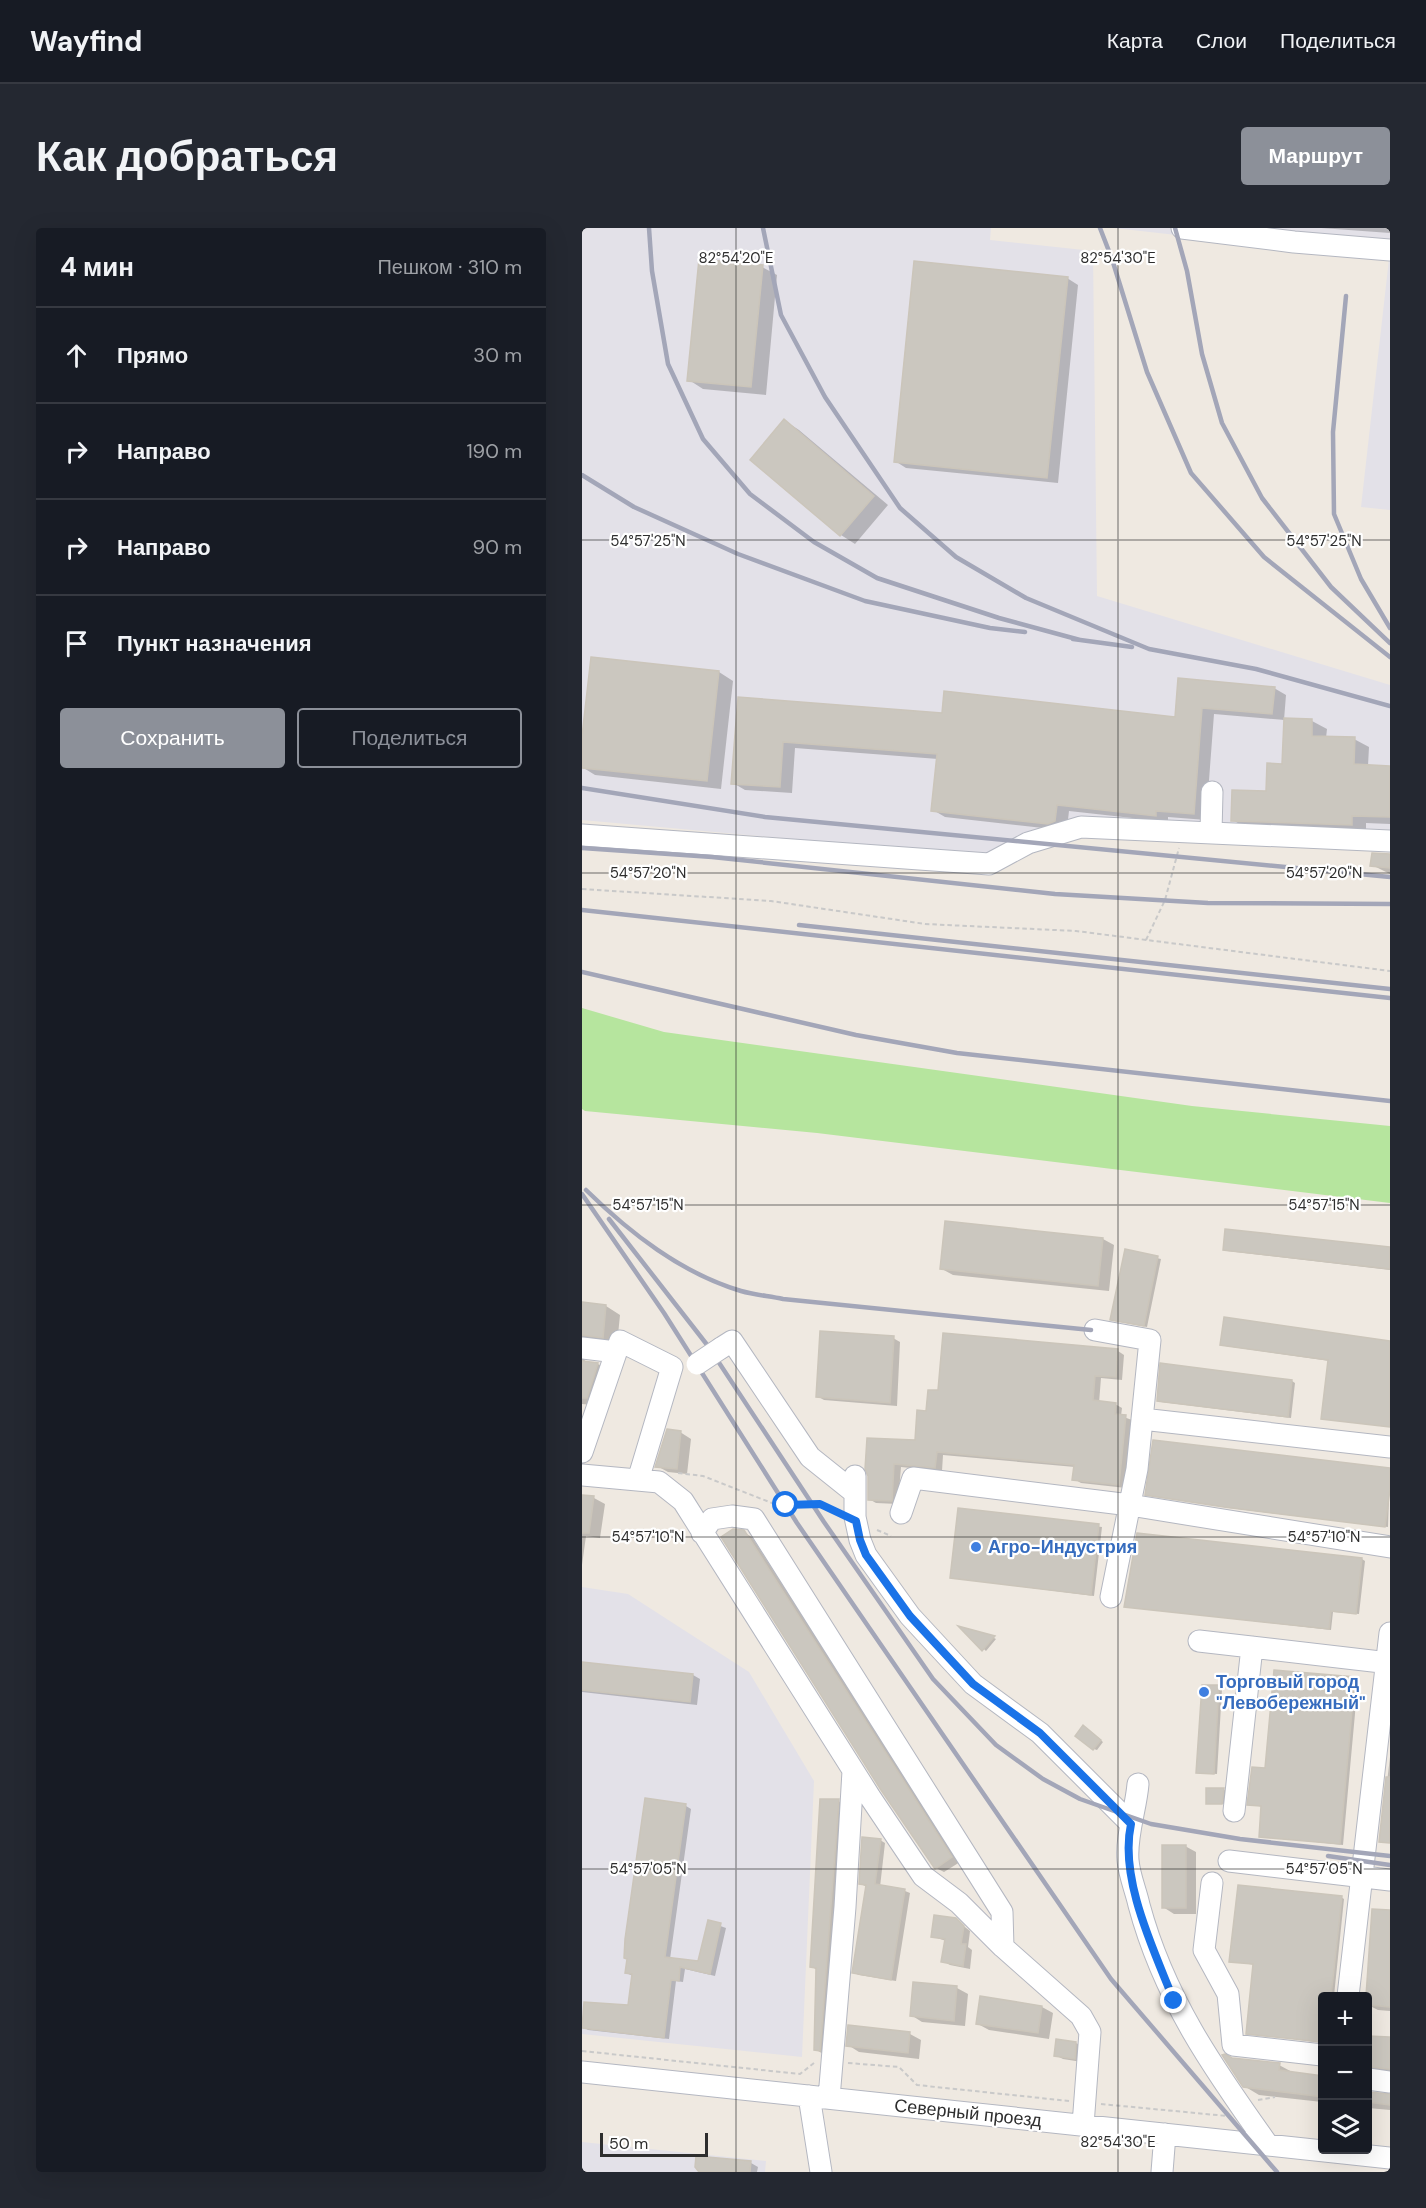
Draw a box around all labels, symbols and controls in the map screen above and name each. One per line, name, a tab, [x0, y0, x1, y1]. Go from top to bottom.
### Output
text: Wayfind	[30, 23, 142, 60]
text: Карта	[1107, 27, 1163, 55]
text: Слои	[1196, 27, 1247, 55]
text: Поделиться	[1280, 27, 1396, 55]
button: Маршрут	[1241, 127, 1390, 185]
text: Как добраться	[36, 129, 338, 184]
text: 82°54'20"E	[699, 248, 773, 268]
text: 82°54'30"E	[1080, 248, 1156, 268]
text: 4 мин	[60, 250, 134, 284]
text: Пешком · 310 m	[377, 254, 522, 280]
icon: ahead	[60, 339, 93, 372]
text: Прямо	[117, 341, 188, 370]
text: 30 m	[473, 342, 522, 368]
icon: right	[60, 435, 93, 468]
text: Направо	[117, 437, 211, 466]
text: 190 m	[466, 438, 522, 464]
icon: right	[60, 531, 93, 564]
text: 54°57'25"N	[610, 531, 686, 551]
text: 54°57'25"N	[1286, 531, 1362, 551]
text: Направо	[117, 533, 211, 562]
text: 90 m	[473, 534, 522, 560]
icon: arrive	[60, 627, 93, 660]
text: Пункт назначения	[117, 629, 312, 658]
button: Сохранить	[60, 708, 285, 768]
button: Поделиться	[297, 708, 522, 768]
text: 54°57'20"N	[610, 863, 686, 883]
text: 54°57'20"N	[1286, 863, 1362, 883]
text: 54°57'15"N	[612, 1195, 684, 1215]
text: 54°57'15"N	[1288, 1195, 1360, 1215]
route start	[772, 1491, 798, 1517]
text: 54°57'10"N	[612, 1527, 684, 1547]
text: 54°57'10"N	[1288, 1527, 1360, 1547]
place label: Агро-Индустрия	[988, 1535, 1137, 1559]
marker: Агро-Индустрия	[969, 1540, 983, 1554]
place label: Торговый город "Левобережный"	[1216, 1670, 1366, 1715]
marker: Торговый город "Левобережный"	[1197, 1685, 1211, 1699]
text: 54°57'05"N	[609, 1859, 687, 1879]
text: 54°57'05"N	[1285, 1859, 1363, 1879]
route end	[1160, 1987, 1186, 2013]
map controls	[1318, 1992, 1372, 2154]
button: +	[1318, 1992, 1372, 2046]
button: −	[1318, 2046, 1372, 2100]
street label: Северный проезд	[893, 2093, 1043, 2133]
button: layers	[1318, 2100, 1372, 2154]
scale bar	[600, 2130, 708, 2158]
text: 82°54'30"E	[1080, 2132, 1156, 2152]
text: 50 m	[609, 2133, 648, 2154]

